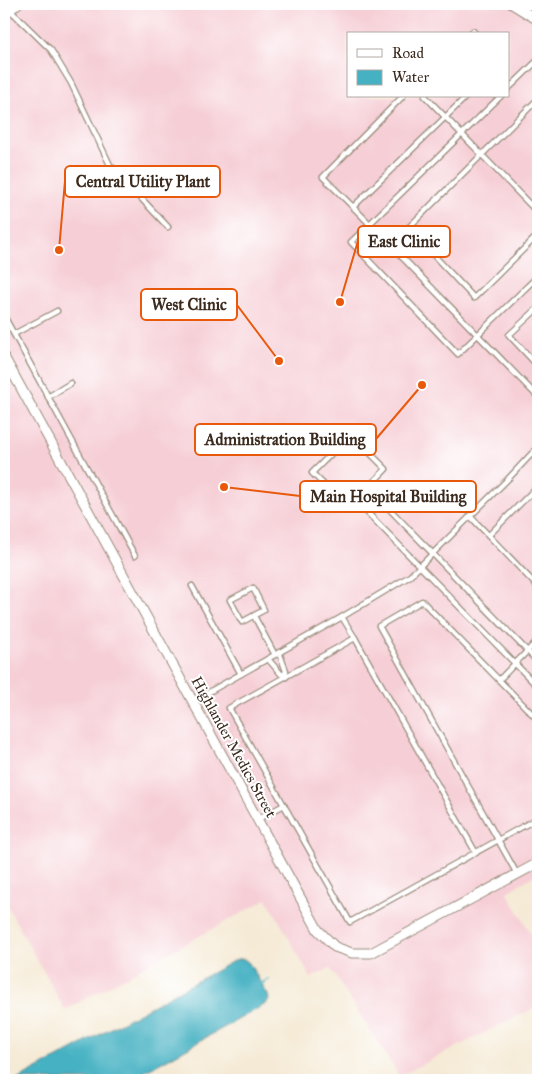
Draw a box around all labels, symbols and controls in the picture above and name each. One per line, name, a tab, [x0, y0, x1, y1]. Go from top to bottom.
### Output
legend	[347, 32, 510, 98]
text: Road	[392, 44, 424, 62]
text: Water	[392, 68, 429, 86]
callout: Central Utility Plant	[65, 166, 220, 197]
text: Central Utility Plant	[76, 172, 211, 192]
callout: East Clinic	[358, 226, 450, 257]
text: East Clinic	[368, 232, 441, 251]
callout: West Clinic	[141, 289, 237, 320]
text: West Clinic	[151, 295, 227, 314]
callout: Administration Building	[195, 424, 376, 455]
text: Administration Building	[204, 430, 366, 450]
callout: Main Hospital Building	[300, 481, 476, 512]
text: Main Hospital Building	[310, 487, 467, 507]
street label: Highlander Medics Street	[188, 673, 281, 822]

